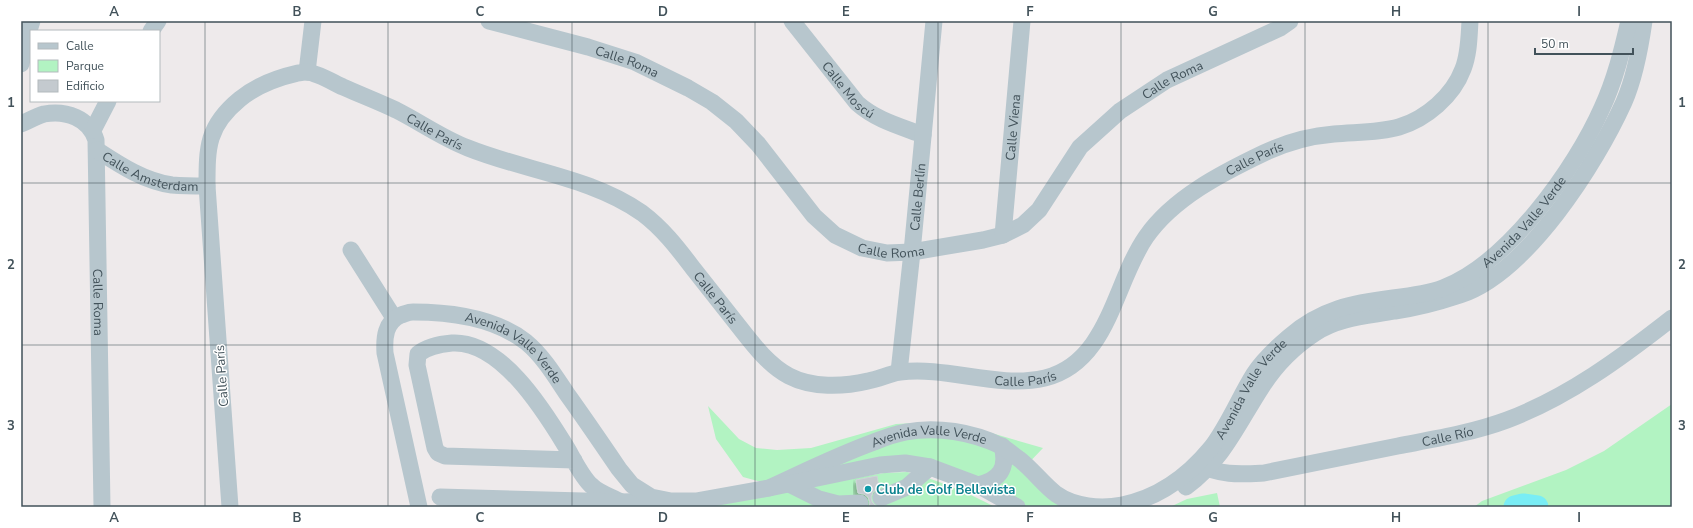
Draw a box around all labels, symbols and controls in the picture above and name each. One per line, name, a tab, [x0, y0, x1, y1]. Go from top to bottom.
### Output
text: A	[109, 3, 119, 21]
text: B	[293, 3, 302, 21]
text: C	[476, 3, 485, 21]
text: D	[658, 3, 668, 21]
text: E	[842, 3, 850, 21]
text: F	[1026, 3, 1034, 21]
text: G	[1208, 3, 1218, 21]
text: H	[1391, 3, 1401, 21]
text: I	[1577, 3, 1581, 21]
legend	[30, 30, 160, 102]
scale bar	[1535, 30, 1633, 56]
text: 50 m	[1541, 36, 1569, 52]
text: Calle	[66, 38, 94, 54]
street label: Calle Roma	[593, 42, 662, 82]
street label: Calle Roma	[1139, 57, 1206, 104]
text: Parque	[66, 58, 104, 74]
street label: Calle Moscú	[817, 58, 877, 123]
text: Edificio	[66, 78, 105, 94]
text: 1	[7, 94, 15, 112]
street label: Calle Viena	[1002, 94, 1025, 161]
text: 1	[1678, 94, 1686, 112]
street label: Calle París	[403, 109, 466, 155]
street label: Calle París	[1223, 138, 1286, 181]
street label: Calle Amsterdam	[98, 148, 199, 196]
street label: Calle Berlín	[906, 162, 930, 232]
street label: Avenida Valle Verde	[1478, 173, 1571, 272]
street label: Calle Roma	[856, 239, 926, 263]
text: 2	[7, 256, 15, 274]
text: 2	[1678, 256, 1686, 274]
street label: Calle Roma	[88, 268, 107, 336]
street label: Calle París	[689, 268, 741, 328]
street label: Avenida Valle Verde	[463, 308, 566, 387]
street label: Avenida Valle Verde	[1211, 335, 1291, 443]
street label: Calle París	[211, 344, 233, 408]
street label: Calle París	[993, 367, 1059, 391]
text: 3	[7, 417, 15, 435]
text: 3	[1678, 417, 1686, 435]
street label: Avenida Valle Verde	[868, 422, 989, 452]
street label: Calle Río	[1420, 423, 1476, 451]
place label: Club de Golf Bellavista	[876, 481, 1015, 499]
marker: Club de Golf Bellavista	[863, 484, 873, 494]
text: A	[109, 509, 119, 527]
text: B	[293, 509, 302, 527]
text: C	[476, 509, 485, 527]
text: D	[658, 509, 668, 527]
text: E	[842, 509, 850, 527]
text: F	[1026, 509, 1034, 527]
text: G	[1208, 509, 1218, 527]
text: H	[1391, 509, 1401, 527]
text: I	[1577, 509, 1581, 527]

